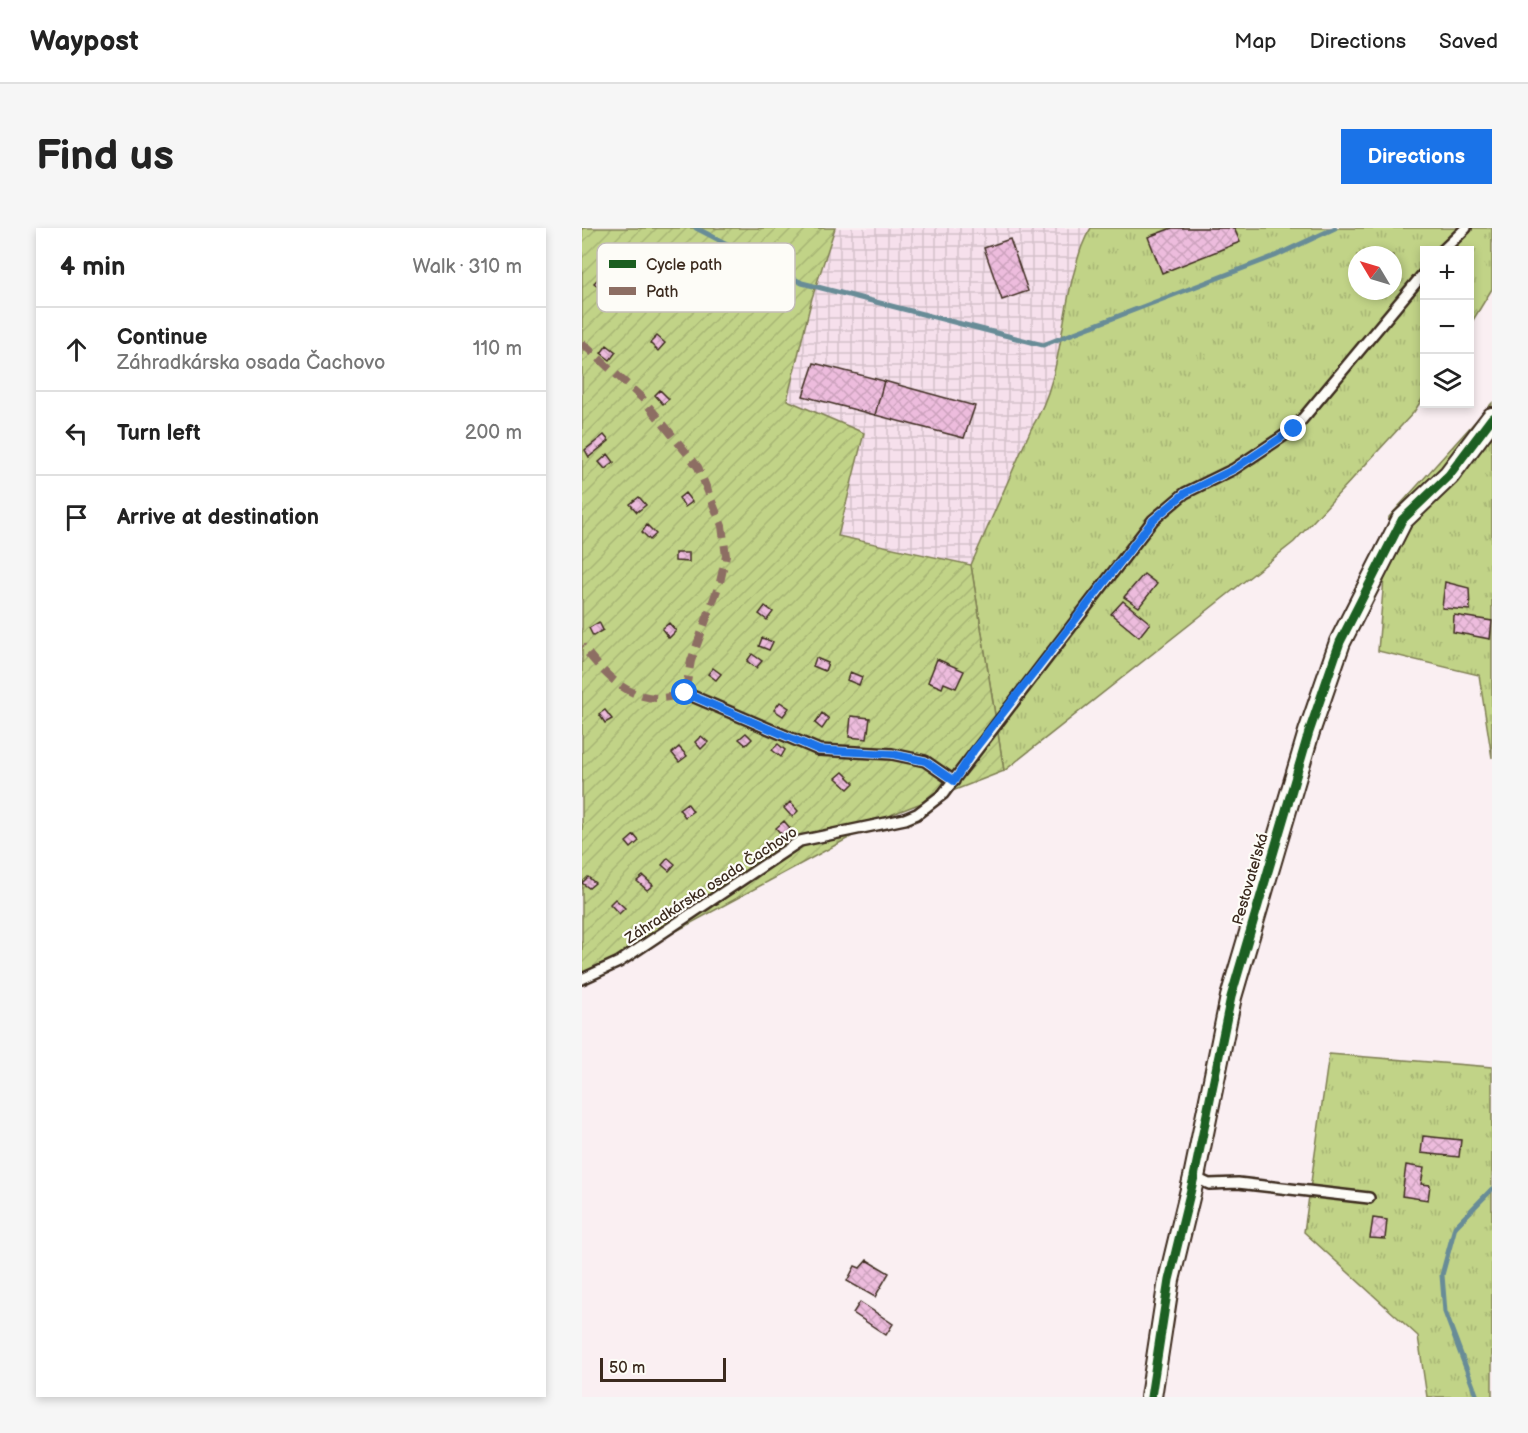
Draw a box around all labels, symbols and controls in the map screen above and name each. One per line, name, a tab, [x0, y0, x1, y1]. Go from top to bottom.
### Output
text: Waypost	[30, 25, 139, 58]
text: Map	[1234, 29, 1277, 54]
text: Directions	[1310, 29, 1406, 54]
text: Saved	[1439, 29, 1498, 54]
button: Directions	[1341, 129, 1492, 184]
text: Find us	[36, 131, 174, 182]
legend	[597, 243, 795, 312]
north arrow	[1348, 246, 1402, 300]
map controls	[1420, 246, 1474, 408]
button: +	[1420, 246, 1474, 300]
text: 4 min	[60, 252, 125, 283]
text: Walk · 310 m	[413, 255, 522, 279]
text: Cycle path	[646, 256, 722, 275]
text: Path	[646, 283, 678, 302]
button: −	[1420, 300, 1474, 354]
text: Continue	[117, 324, 207, 351]
icon: ahead	[60, 333, 93, 366]
text: 110 m	[473, 337, 522, 361]
text: Záhradkárska osada Čachovo	[117, 351, 385, 375]
button: layers	[1420, 354, 1474, 408]
route end	[1280, 415, 1306, 441]
icon: left	[60, 417, 93, 450]
text: Turn left	[117, 420, 201, 447]
text: 200 m	[465, 421, 522, 445]
icon: arrive	[60, 501, 93, 534]
text: Arrive at destination	[117, 504, 319, 531]
route start	[671, 679, 697, 705]
street label: Záhradkárska osada Čachovo	[621, 823, 801, 949]
street label: Pestovateľská	[1228, 831, 1273, 927]
scale bar	[600, 1355, 726, 1382]
text: 50 m	[609, 1359, 645, 1378]

